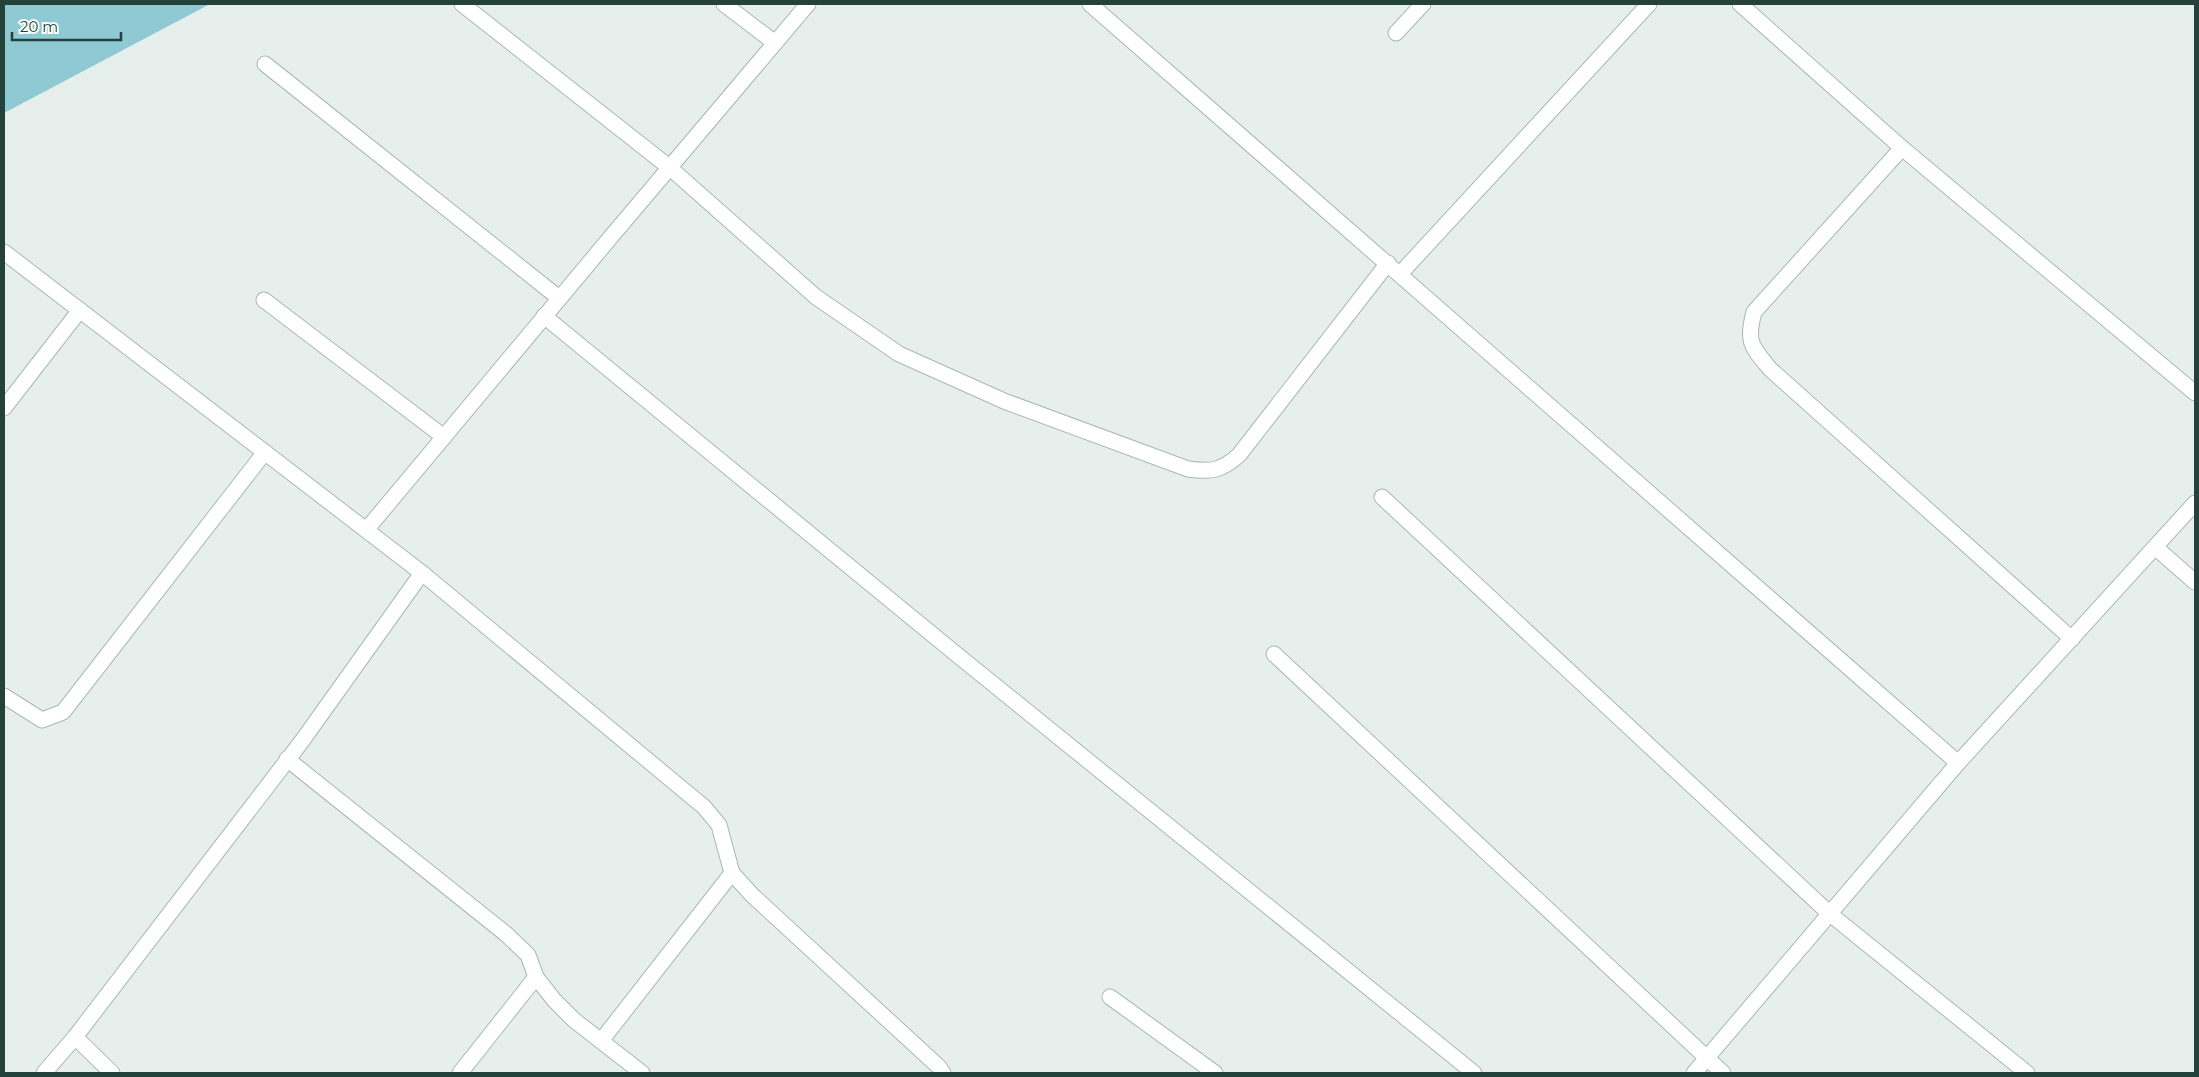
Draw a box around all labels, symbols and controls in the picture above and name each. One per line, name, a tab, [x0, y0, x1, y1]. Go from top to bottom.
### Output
scale bar	[12, 10, 121, 42]
text: 20 m	[20, 17, 58, 36]

